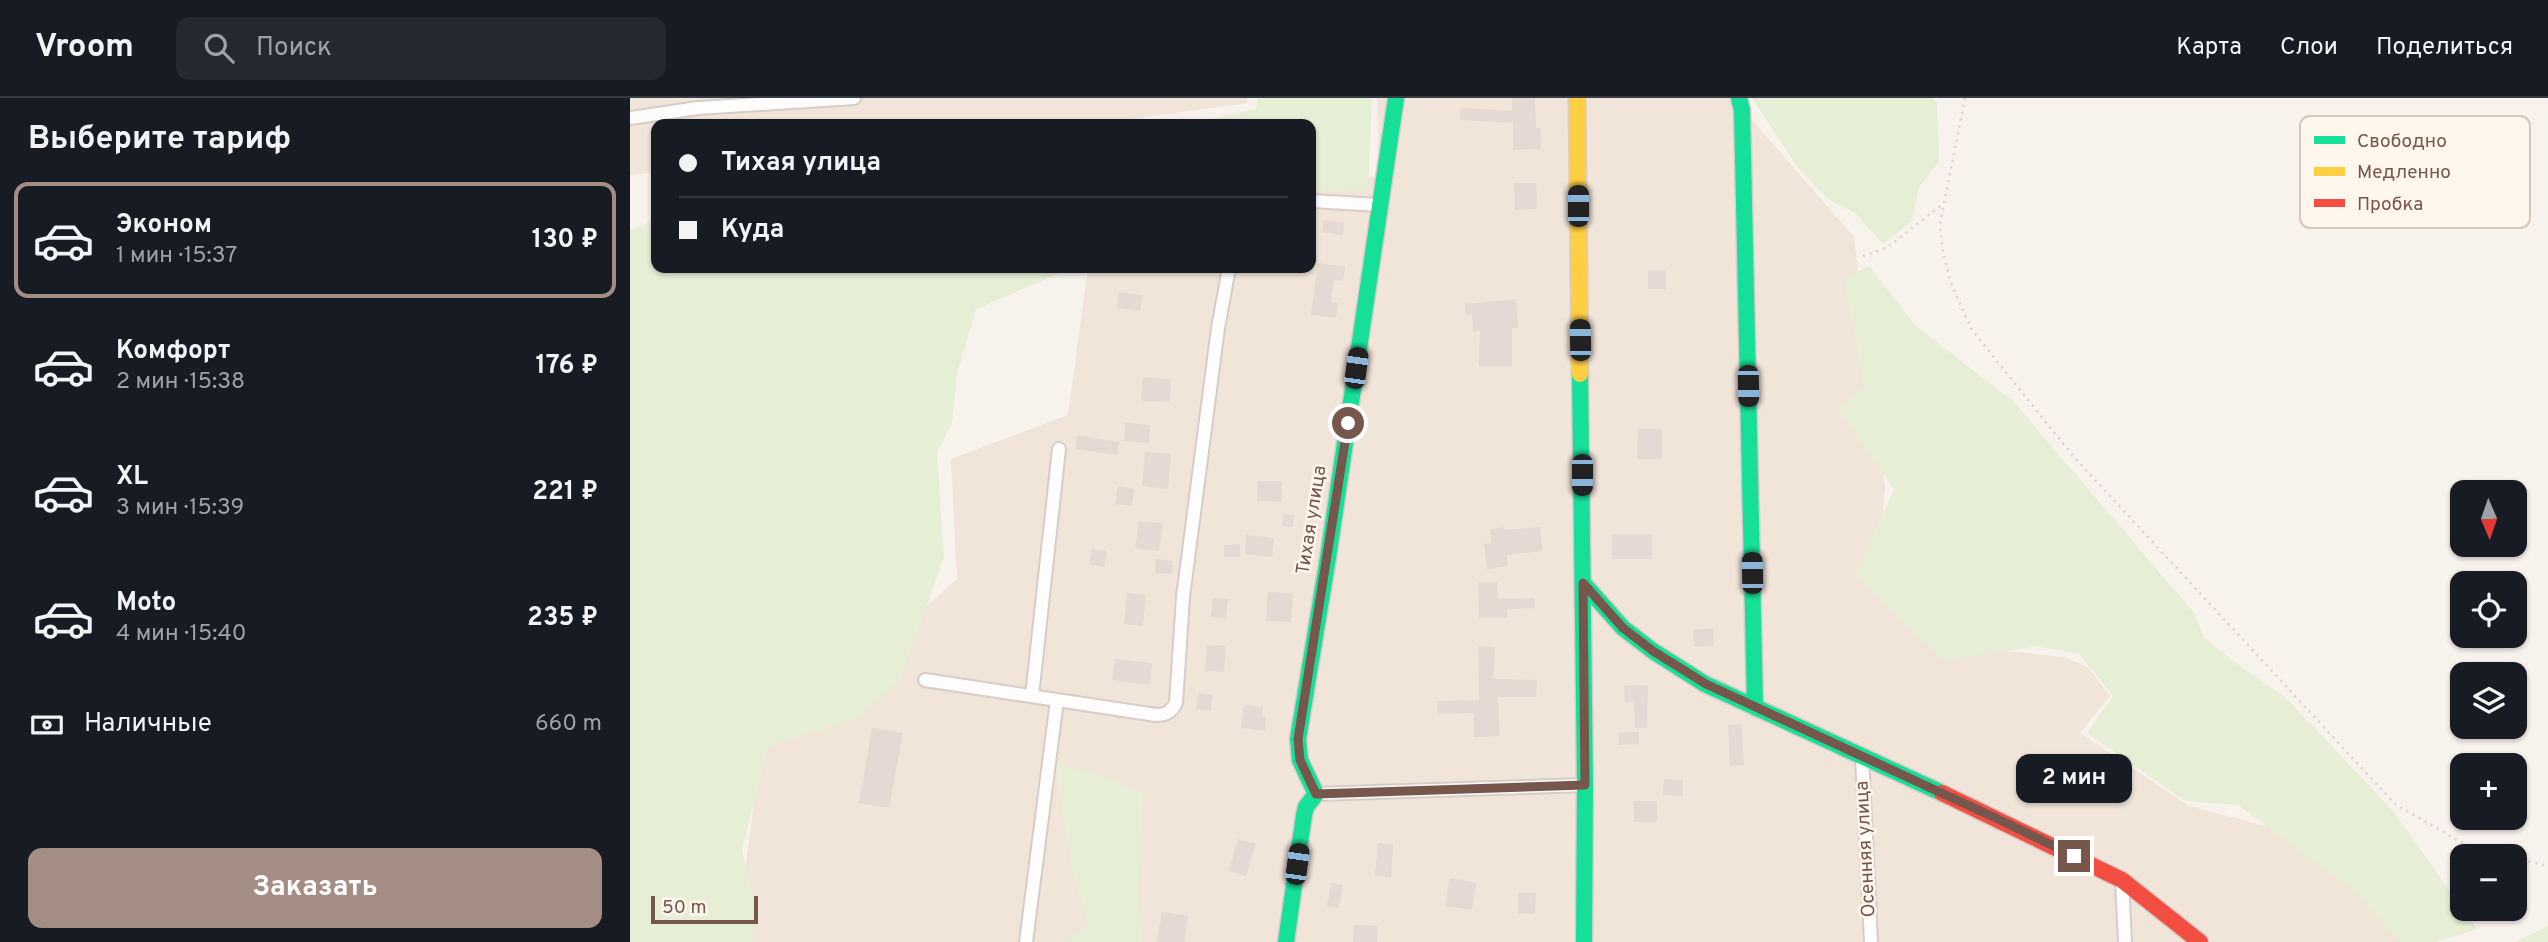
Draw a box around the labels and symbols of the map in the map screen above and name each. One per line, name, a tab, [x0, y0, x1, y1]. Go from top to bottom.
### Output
legend	[2300, 116, 2530, 228]
text: Свободно	[2357, 130, 2447, 154]
text: Медленно	[2357, 161, 2451, 185]
car	[1568, 185, 1589, 227]
text: Пробка	[2357, 193, 2423, 217]
car	[1570, 319, 1591, 361]
car	[1343, 346, 1370, 390]
car	[1738, 365, 1759, 407]
route start	[1332, 407, 1364, 439]
car	[1572, 454, 1593, 496]
street label: Тихая улица	[1292, 464, 1332, 576]
north arrow	[2450, 480, 2527, 556]
car	[1742, 552, 1763, 594]
callout: 2 мин	[2016, 754, 2132, 804]
street label: Осенняя улица	[1850, 780, 1882, 918]
route end	[2058, 840, 2090, 872]
car	[1284, 842, 1311, 886]
scale bar	[651, 893, 758, 925]

